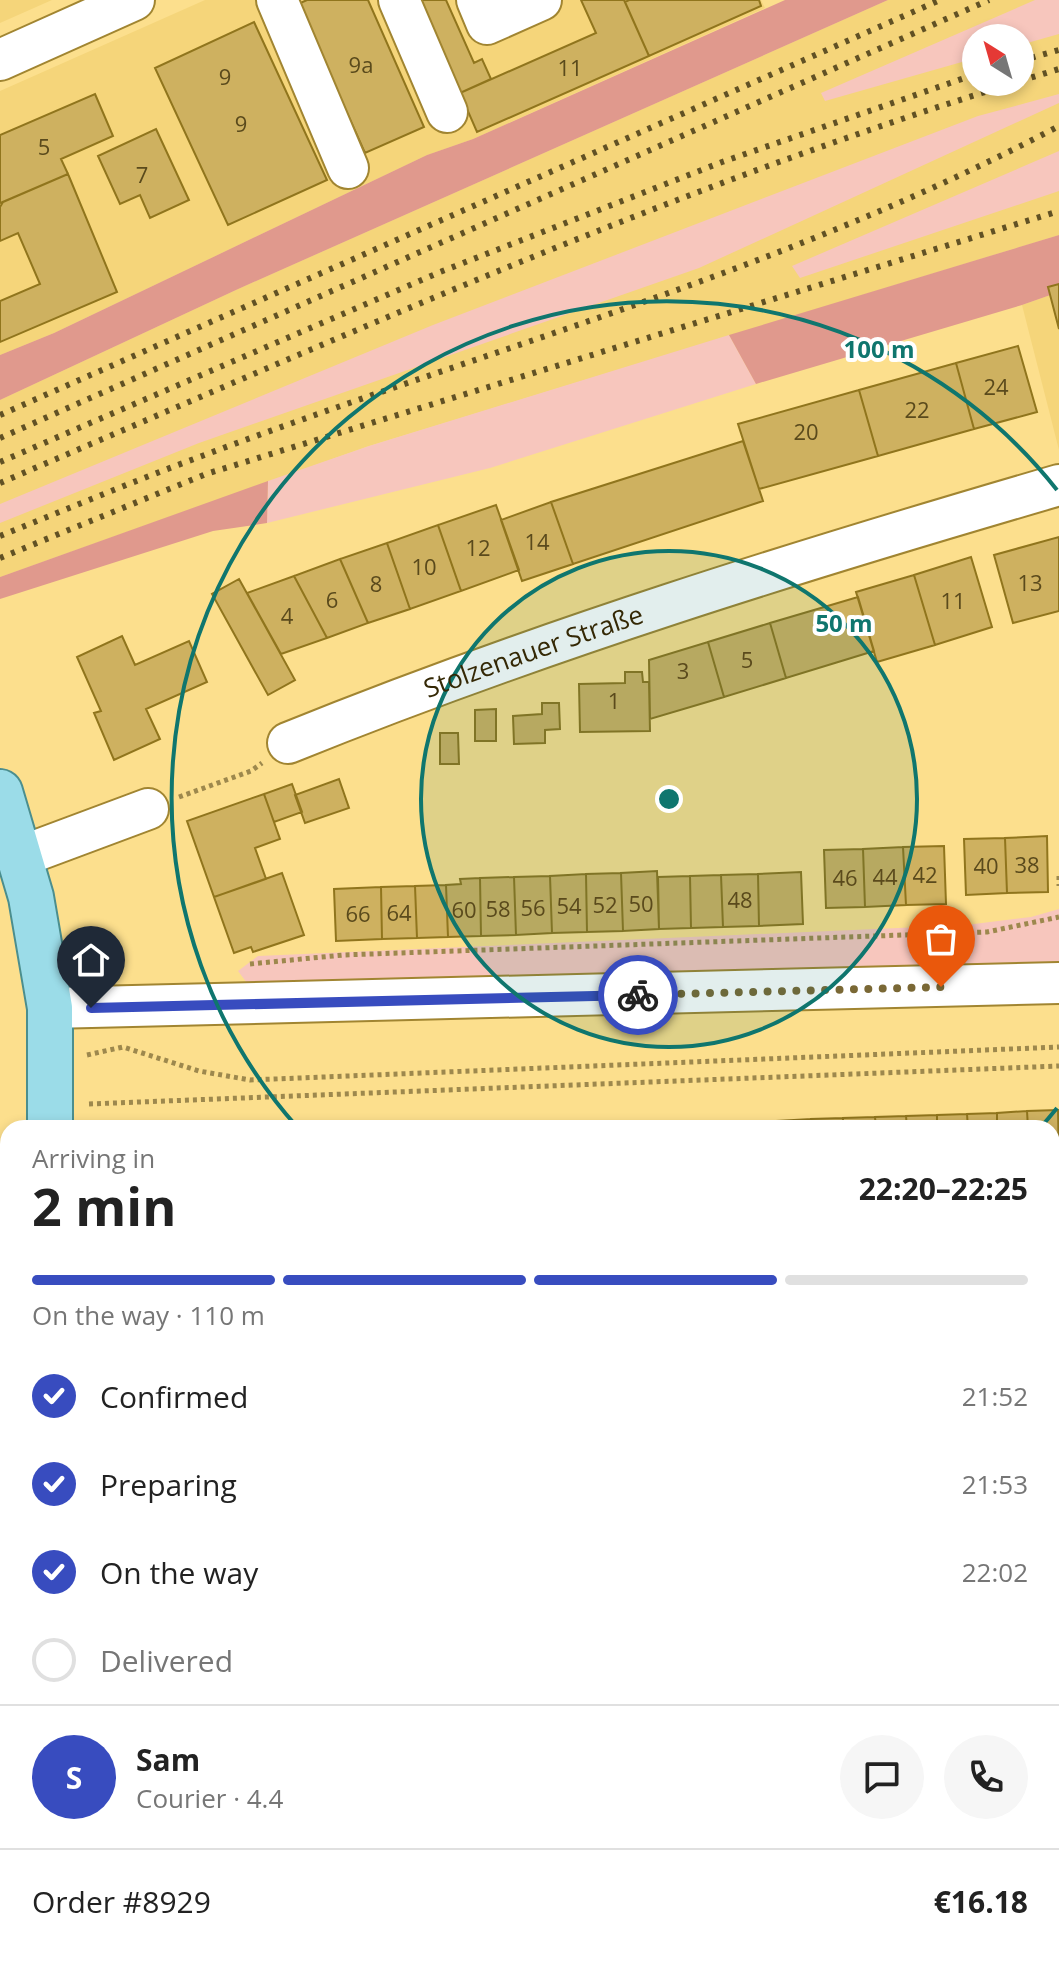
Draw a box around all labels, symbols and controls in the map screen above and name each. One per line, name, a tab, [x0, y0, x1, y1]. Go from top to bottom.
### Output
north arrow	[962, 24, 1034, 96]
map controls	[962, 24, 1034, 96]
house number: 9a	[349, 49, 373, 79]
house number: 11	[557, 52, 583, 82]
house number: 9	[219, 61, 231, 91]
house number: 9	[235, 108, 247, 138]
house number: 5	[38, 131, 50, 161]
house number: 7	[136, 159, 148, 189]
text: 100 m	[844, 332, 914, 365]
house number: 24	[983, 371, 1009, 401]
house number: 22	[904, 394, 930, 424]
house number: 20	[793, 416, 819, 446]
house number: 14	[524, 526, 550, 556]
house number: 12	[465, 532, 491, 562]
house number: 10	[411, 551, 437, 581]
house number: 13	[1017, 567, 1043, 597]
house number: 8	[370, 568, 382, 598]
house number: 6	[326, 584, 338, 614]
house number: 11	[940, 585, 966, 615]
street label: Stolzenauer Straße	[418, 595, 648, 706]
house number: 4	[281, 600, 294, 630]
text: 50 m	[815, 606, 873, 639]
house number: 5	[741, 644, 753, 674]
house number: 3	[677, 655, 689, 685]
house number: 1	[608, 685, 620, 715]
centre of rings	[655, 785, 683, 813]
house number: 38	[1014, 849, 1040, 879]
house number: 40	[973, 850, 999, 880]
house number: 42	[912, 859, 938, 889]
house number: 44	[872, 861, 898, 891]
house number: 46	[832, 862, 858, 892]
house number: 48	[727, 884, 753, 914]
house number: 50	[628, 888, 654, 918]
house number: 52	[592, 889, 618, 919]
house number: 54	[556, 890, 582, 920]
house number: 56	[520, 892, 546, 922]
house number: 58	[485, 893, 511, 923]
house number: 60	[451, 894, 477, 924]
house number: 64	[386, 897, 412, 927]
house number: 66	[345, 898, 371, 928]
pin	[907, 905, 975, 987]
icon: bag	[919, 917, 963, 961]
pin	[57, 926, 125, 1008]
icon: home	[69, 938, 113, 982]
courier	[598, 955, 678, 1035]
icon: bike	[616, 973, 660, 1017]
text: Arriving in	[32, 1140, 155, 1176]
text: 22:20–22:25	[859, 1168, 1028, 1209]
text: 2 min	[32, 1170, 176, 1241]
text: On the way · 110 m	[32, 1297, 265, 1333]
icon: check	[32, 1374, 76, 1418]
text: Confirmed	[100, 1376, 248, 1417]
text: 21:52	[962, 1378, 1028, 1414]
icon: check	[32, 1462, 76, 1506]
text: Preparing	[100, 1464, 237, 1505]
text: 21:53	[962, 1466, 1028, 1502]
icon: check	[32, 1550, 76, 1594]
text: On the way	[100, 1552, 258, 1593]
text: 22:02	[962, 1554, 1028, 1590]
text: Delivered	[100, 1640, 233, 1681]
button: chat	[840, 1735, 924, 1819]
button: phone	[944, 1735, 1028, 1819]
text: Sam	[136, 1739, 200, 1780]
text: S	[66, 1757, 82, 1798]
text: Courier · 4.4	[136, 1780, 283, 1816]
text: Order #8929	[32, 1881, 211, 1922]
text: €16.18	[934, 1881, 1028, 1922]

